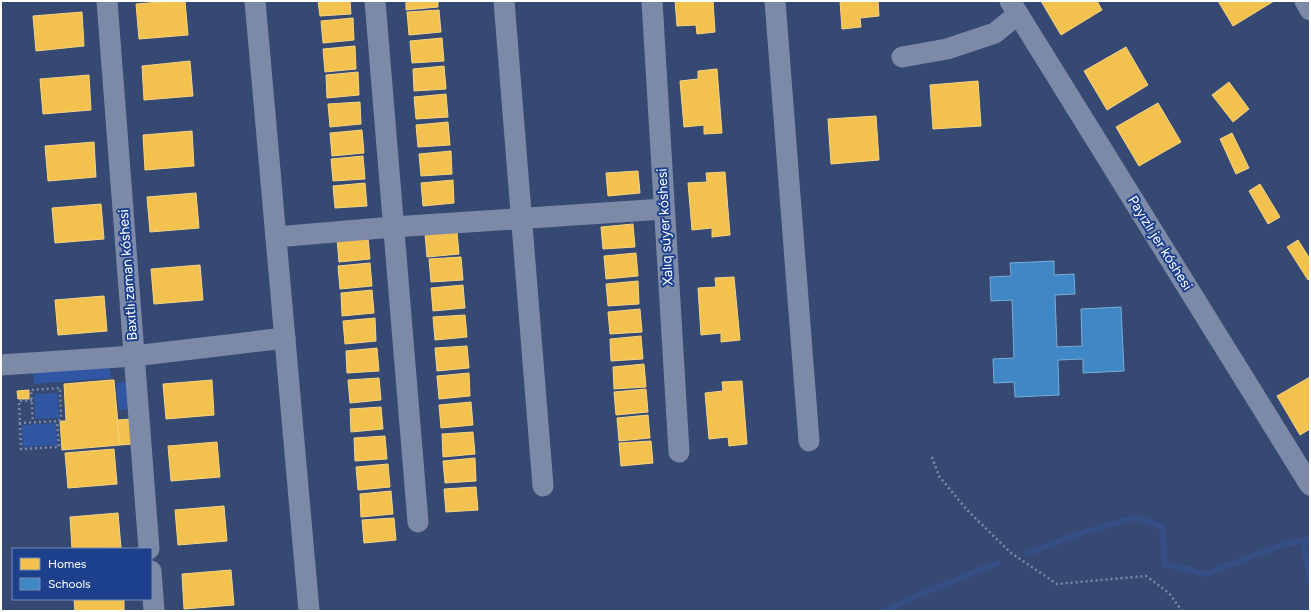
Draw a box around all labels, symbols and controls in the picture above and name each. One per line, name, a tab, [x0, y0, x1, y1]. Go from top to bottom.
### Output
street label: Xalıq súyer kóshesi	[653, 168, 677, 286]
street label: Payızlı jer kóshesi	[1124, 193, 1196, 293]
street label: Baxıtlı zaman kóshesi	[115, 209, 141, 341]
legend	[12, 548, 152, 600]
text: Homes	[48, 557, 87, 571]
text: Schools	[48, 577, 91, 591]

